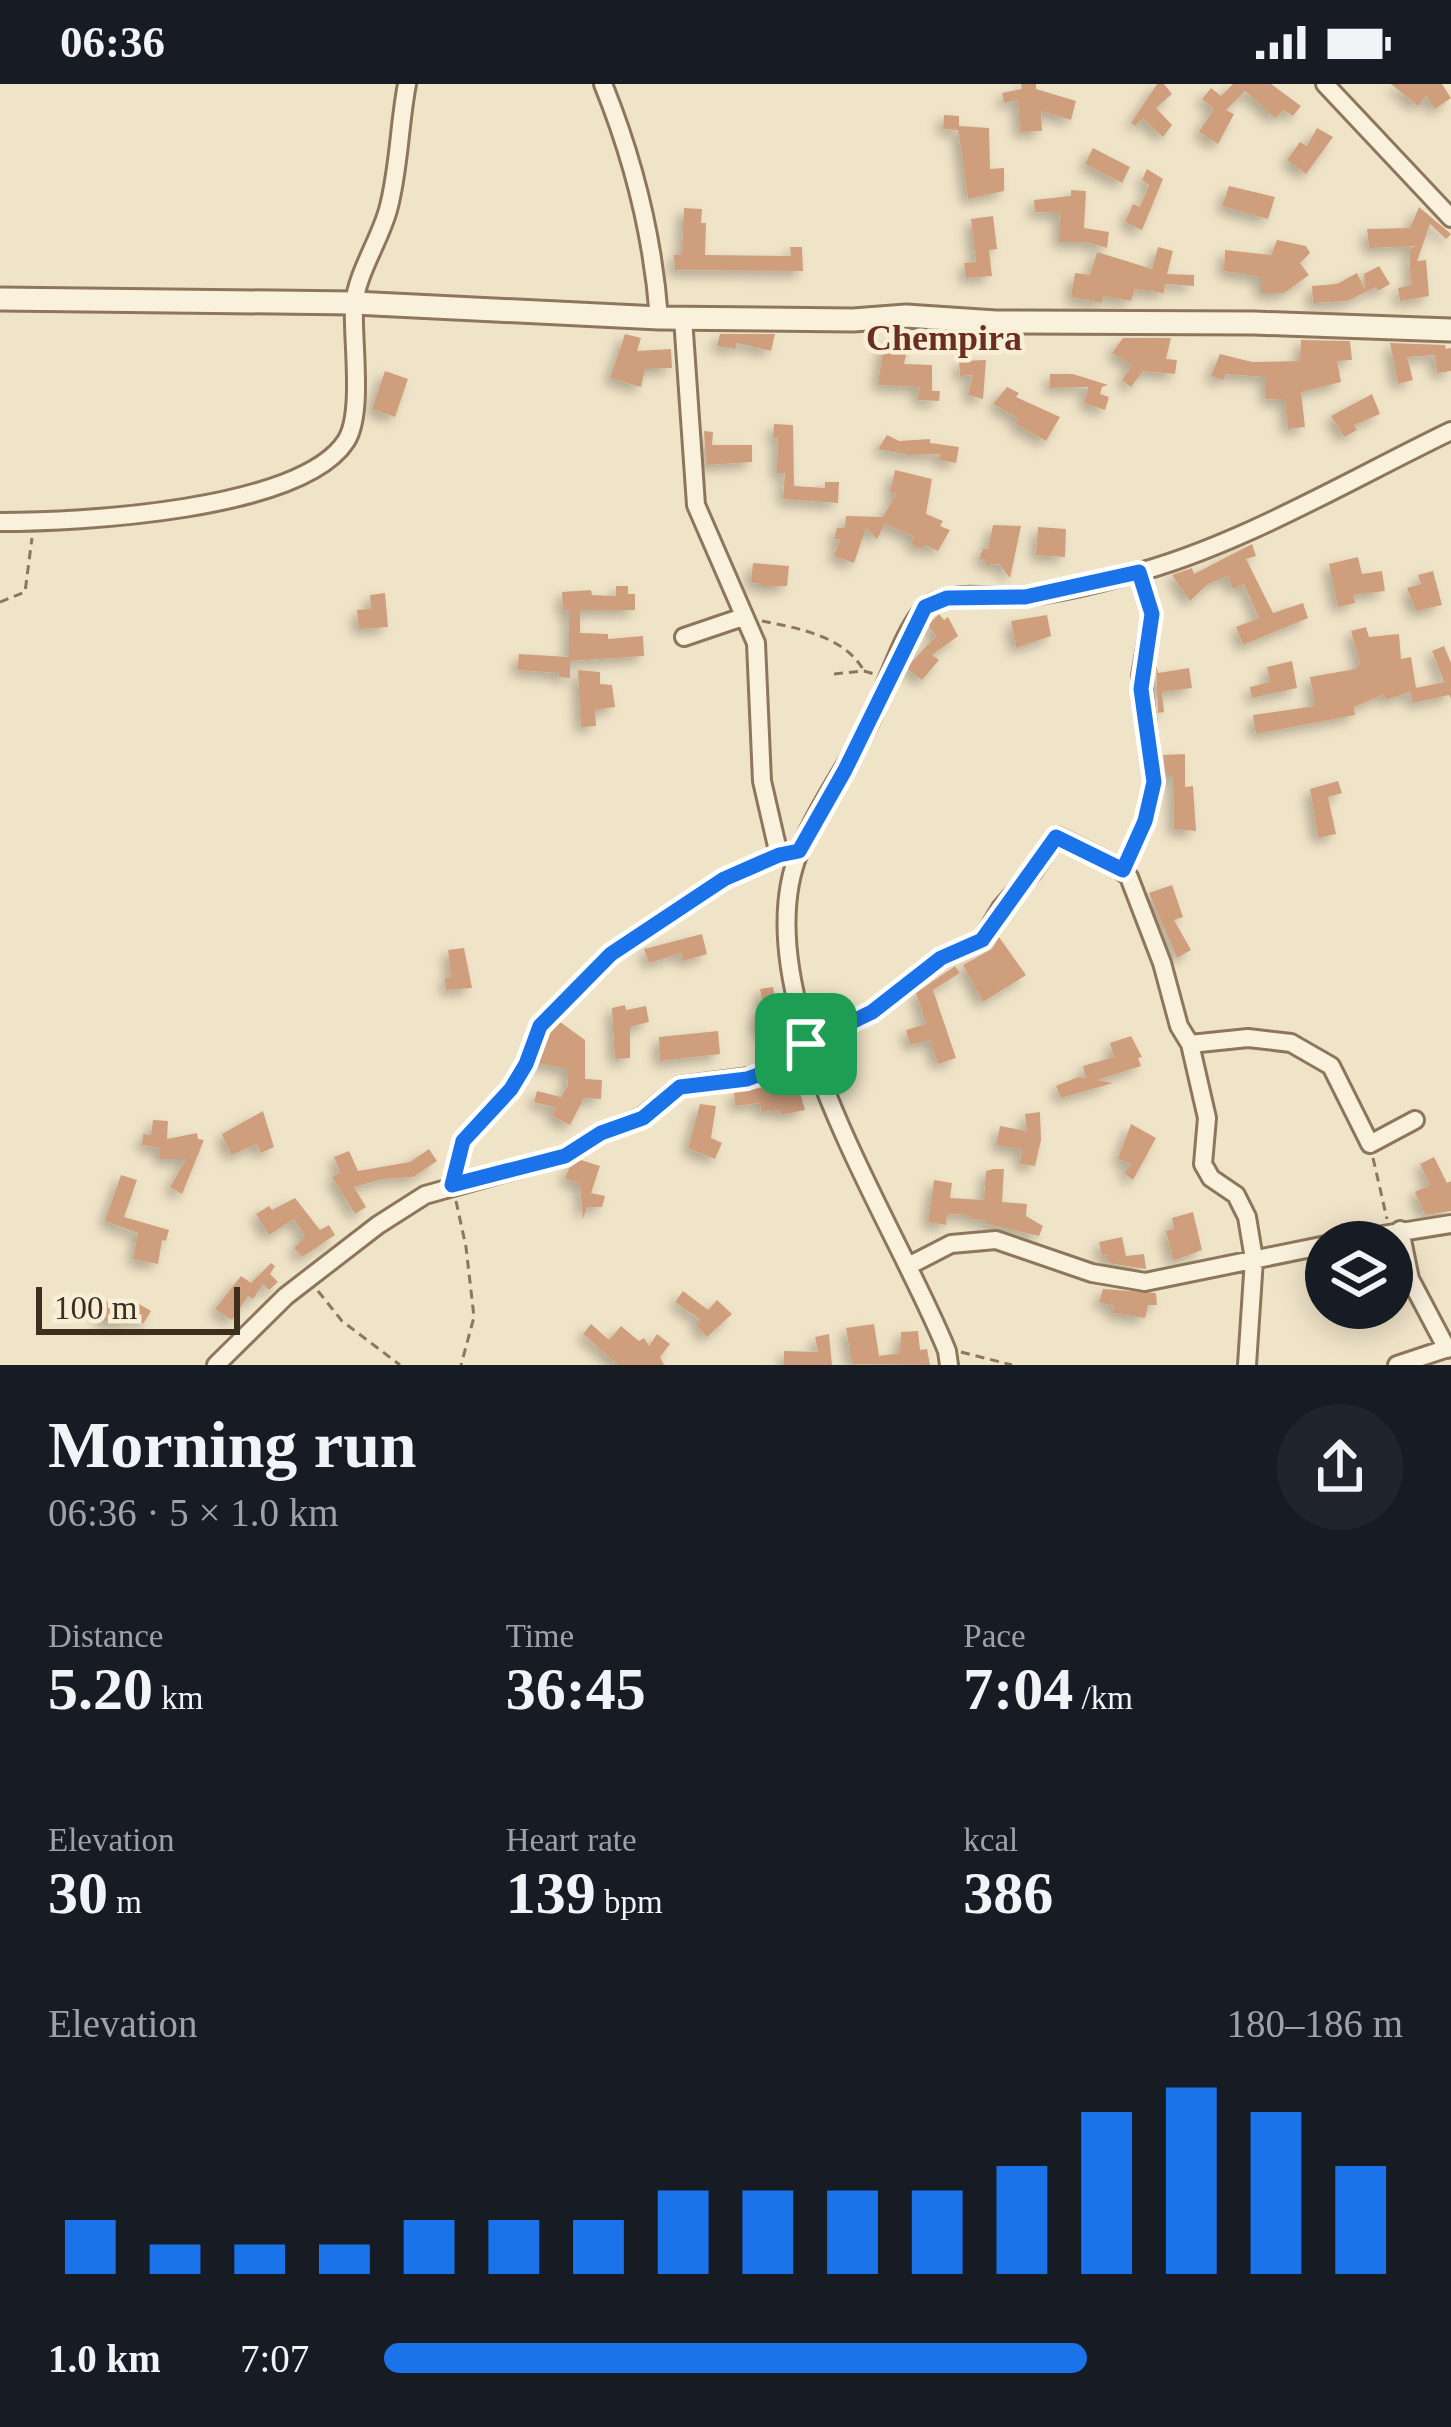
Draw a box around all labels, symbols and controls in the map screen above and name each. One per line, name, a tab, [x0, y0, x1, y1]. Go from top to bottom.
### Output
text: 06:36	[60, 17, 165, 67]
district label: Chempira	[866, 318, 1022, 358]
pin	[755, 993, 857, 1095]
icon: arrive	[773, 1011, 839, 1077]
map controls	[1305, 1221, 1413, 1329]
button: layers	[1305, 1221, 1413, 1329]
scale bar	[36, 1281, 240, 1334]
text: 100 m	[54, 1290, 137, 1326]
button: share	[1277, 1404, 1403, 1530]
text: Morning run	[48, 1408, 417, 1481]
text: 06:36 · 5 × 1.0 km	[48, 1491, 339, 1534]
text: Distance	[48, 1618, 163, 1654]
text: Time	[506, 1618, 574, 1654]
text: Pace	[963, 1618, 1026, 1654]
text: 5.20	[48, 1656, 153, 1722]
text: 36:45	[506, 1656, 646, 1722]
text: 7:04	[963, 1656, 1073, 1722]
text: km	[153, 1680, 203, 1716]
text: /km	[1073, 1680, 1133, 1716]
text: Elevation	[48, 1822, 174, 1858]
text: Heart rate	[506, 1822, 637, 1858]
text: kcal	[963, 1822, 1018, 1858]
text: 30	[48, 1860, 108, 1926]
text: 139	[506, 1860, 596, 1926]
text: 386	[963, 1860, 1053, 1926]
text: m	[108, 1884, 142, 1920]
text: bpm	[596, 1884, 663, 1920]
text: Elevation	[48, 2002, 197, 2045]
text: 180–186 m	[1226, 2002, 1403, 2045]
text: 1.0 km	[48, 2337, 161, 2380]
text: 7:07	[240, 2337, 309, 2380]

